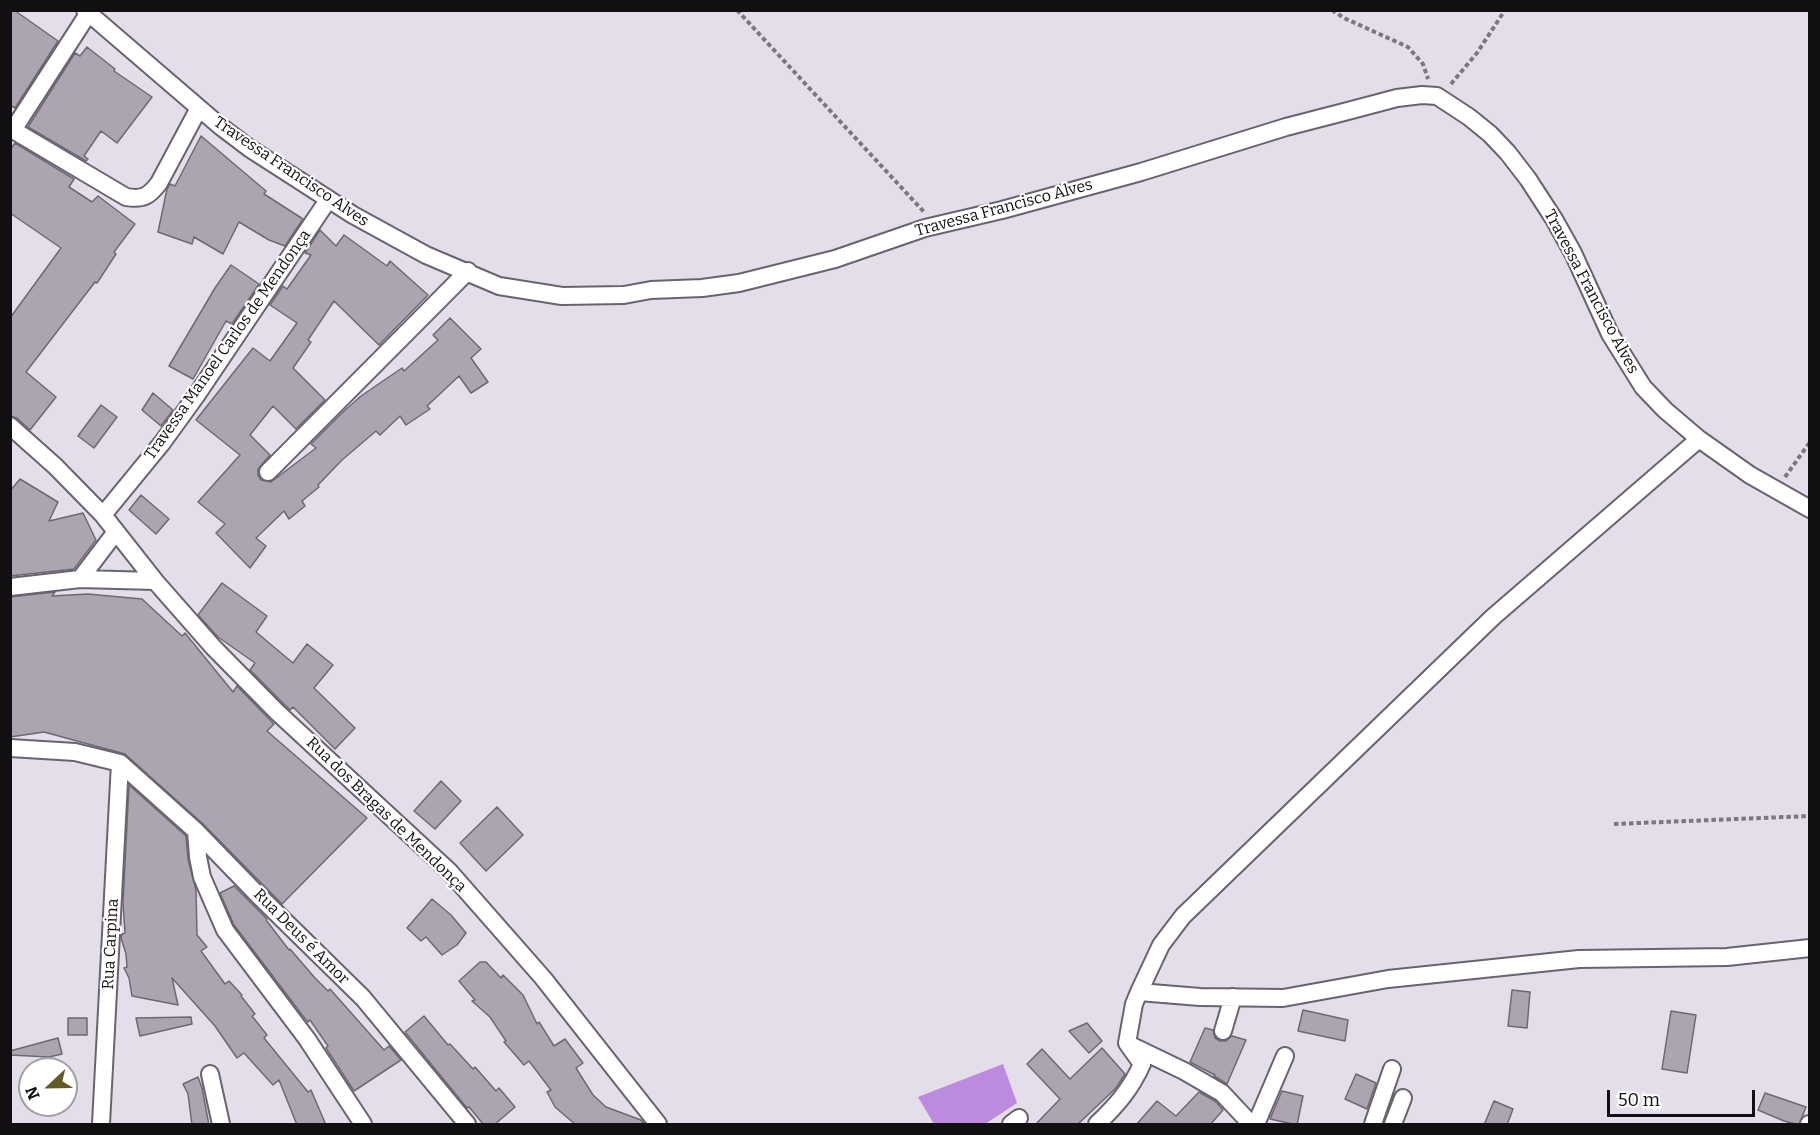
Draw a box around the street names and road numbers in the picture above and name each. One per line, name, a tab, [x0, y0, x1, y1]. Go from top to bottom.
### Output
street label: Travessa Francisco Alves	[210, 113, 372, 231]
street label: Travessa Francisco Alves	[913, 175, 1095, 241]
street label: Travessa Francisco Alves	[1540, 207, 1642, 377]
street label: Travessa Manoel Carlos de Mendonça	[141, 226, 315, 464]
street label: Rua dos Bragas de Mendonça	[302, 733, 470, 897]
street label: Rua Deus é Amor	[249, 885, 353, 989]
street label: Rua Carpina	[99, 898, 123, 990]

